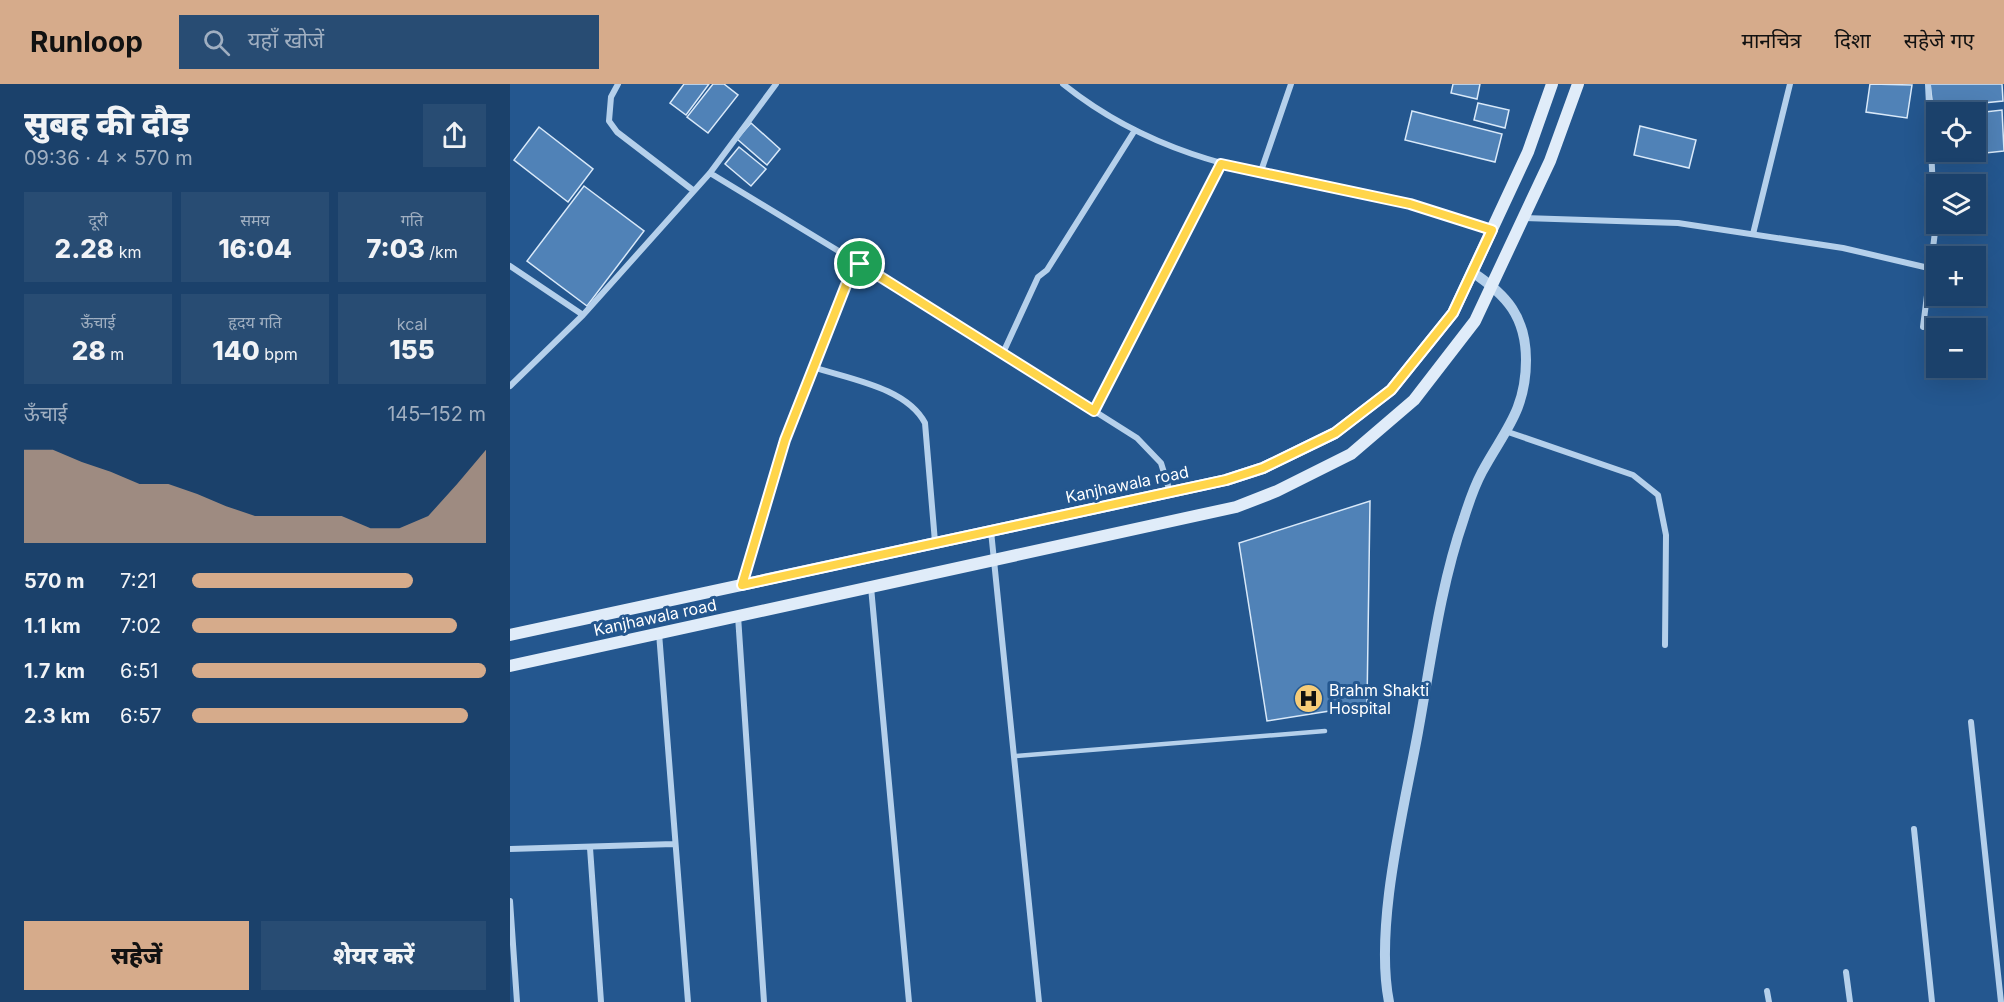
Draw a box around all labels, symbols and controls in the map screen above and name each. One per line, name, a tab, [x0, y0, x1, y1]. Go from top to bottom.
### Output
search box	[179, 15, 599, 69]
text: Runloop	[30, 25, 143, 59]
icon: search	[200, 26, 233, 59]
text: यहाँ खोजें	[248, 27, 324, 53]
text: मानचित्र	[1741, 28, 1801, 53]
text: दिशा	[1834, 28, 1871, 53]
text: सहेजे गए	[1904, 28, 1974, 53]
map controls	[1926, 102, 1986, 378]
button: locate	[1926, 102, 1986, 162]
text: सुबह की दौड़	[24, 103, 189, 143]
button: share	[423, 104, 486, 167]
text: 09:36 · 4 × 570 m	[24, 146, 193, 170]
button: layers	[1926, 174, 1986, 234]
text: दूरी	[88, 210, 108, 230]
text: समय	[240, 210, 270, 230]
text: गति	[401, 210, 423, 230]
text: 2.28	[55, 233, 114, 264]
text: 16:04	[218, 233, 292, 264]
text: 7:03	[366, 233, 425, 264]
pin	[834, 238, 885, 289]
text: km	[114, 242, 141, 262]
text: /km	[425, 242, 458, 262]
button: +	[1926, 246, 1986, 306]
icon: arrive	[843, 247, 876, 280]
text: ऊँचाई	[81, 312, 115, 332]
text: हृदय गति	[228, 312, 282, 332]
text: kcal	[397, 314, 427, 334]
button: −	[1926, 318, 1986, 378]
text: 155	[389, 334, 435, 365]
text: 28	[72, 335, 106, 366]
text: 140	[212, 335, 260, 366]
text: m	[106, 344, 124, 364]
text: bpm	[260, 344, 298, 364]
text: ऊँचाई	[24, 402, 67, 426]
text: 145–152 m	[387, 402, 486, 426]
street label: Kanjhawala road	[1064, 461, 1190, 507]
text: 570 m	[24, 569, 85, 593]
text: 7:21	[120, 569, 157, 593]
street label: Kanjhawala road	[592, 594, 718, 640]
text: 1.1 km	[24, 614, 81, 638]
text: 7:02	[120, 614, 161, 638]
text: 1.7 km	[24, 659, 85, 683]
text: 6:51	[120, 659, 158, 683]
place label: Brahm Shakti Hospital	[1329, 680, 1429, 718]
hospital icon: Brahm Shakti Hospital	[1292, 683, 1324, 715]
text: 2.3 km	[24, 704, 90, 728]
text: 6:57	[120, 704, 162, 728]
button: सहेजें	[24, 921, 249, 990]
button: शेयर करें	[261, 921, 486, 990]

